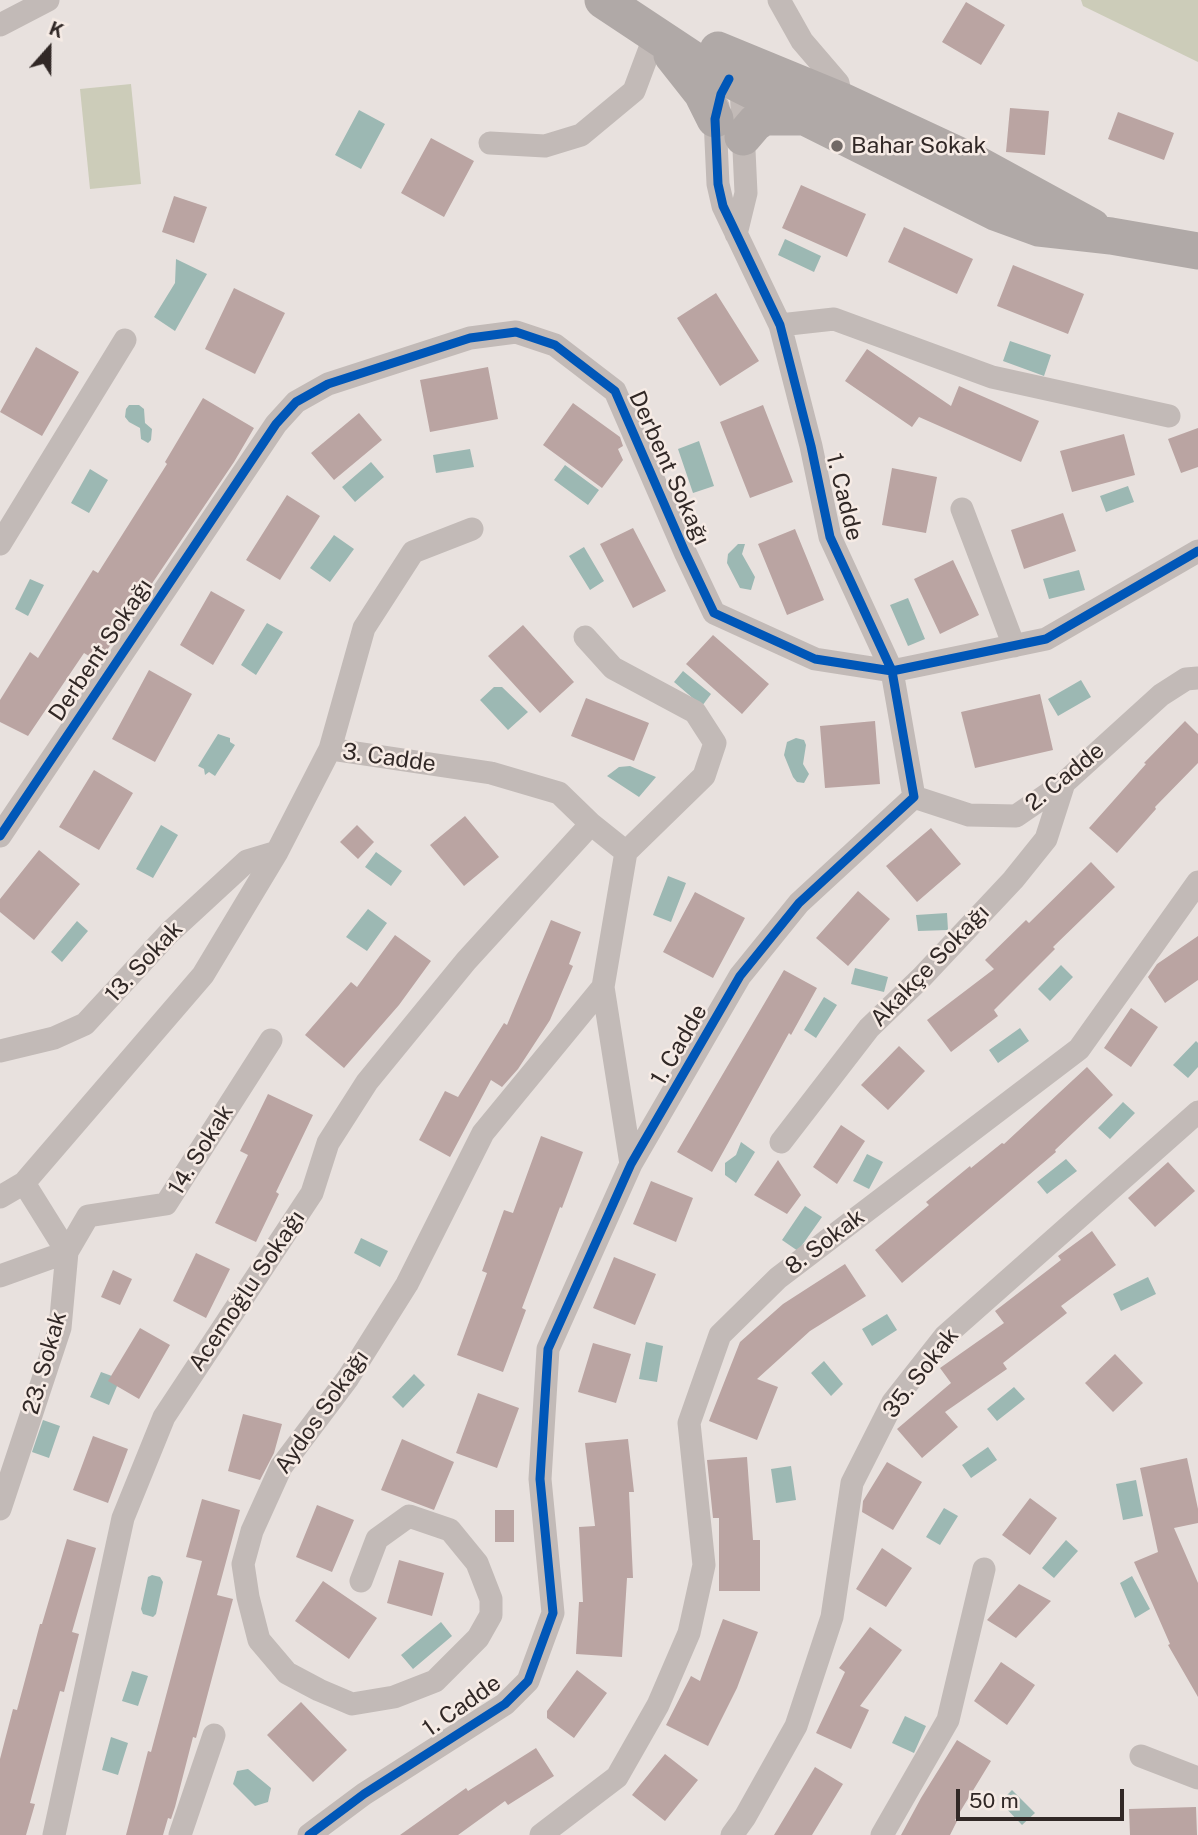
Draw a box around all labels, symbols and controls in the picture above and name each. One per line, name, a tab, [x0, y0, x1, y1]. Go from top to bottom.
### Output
north arrow	[14, 14, 84, 84]
text: K	[46, 17, 67, 42]
place label: Bahar Sokak	[851, 132, 986, 160]
marker: Bahar Sokak	[829, 138, 845, 154]
street label: Derbent Sokağı	[623, 387, 715, 549]
street label: 1. Cadde	[820, 450, 868, 544]
street label: Derbent Sokağı	[43, 574, 159, 726]
street label: 2. Cadde	[1020, 737, 1110, 817]
street label: 3. Cadde	[340, 738, 438, 778]
street label: Akakçe Sokağı	[865, 899, 995, 1033]
street label: 13. Sokak	[99, 916, 189, 1008]
street label: 1. Cadde	[645, 1000, 713, 1090]
street label: 14. Sokak	[162, 1100, 240, 1200]
street label: 8. Sokak	[780, 1203, 870, 1281]
street label: Acemoğlu Sokağı	[183, 1205, 311, 1377]
street label: 23. Sokak	[17, 1308, 73, 1418]
street label: 35. Sokak	[877, 1322, 965, 1424]
street label: Aydos Sokağı	[269, 1345, 375, 1479]
street label: 1. Cadde	[418, 1669, 506, 1743]
scale bar	[960, 1776, 1128, 1820]
text: 50 m	[969, 1788, 1019, 1813]

